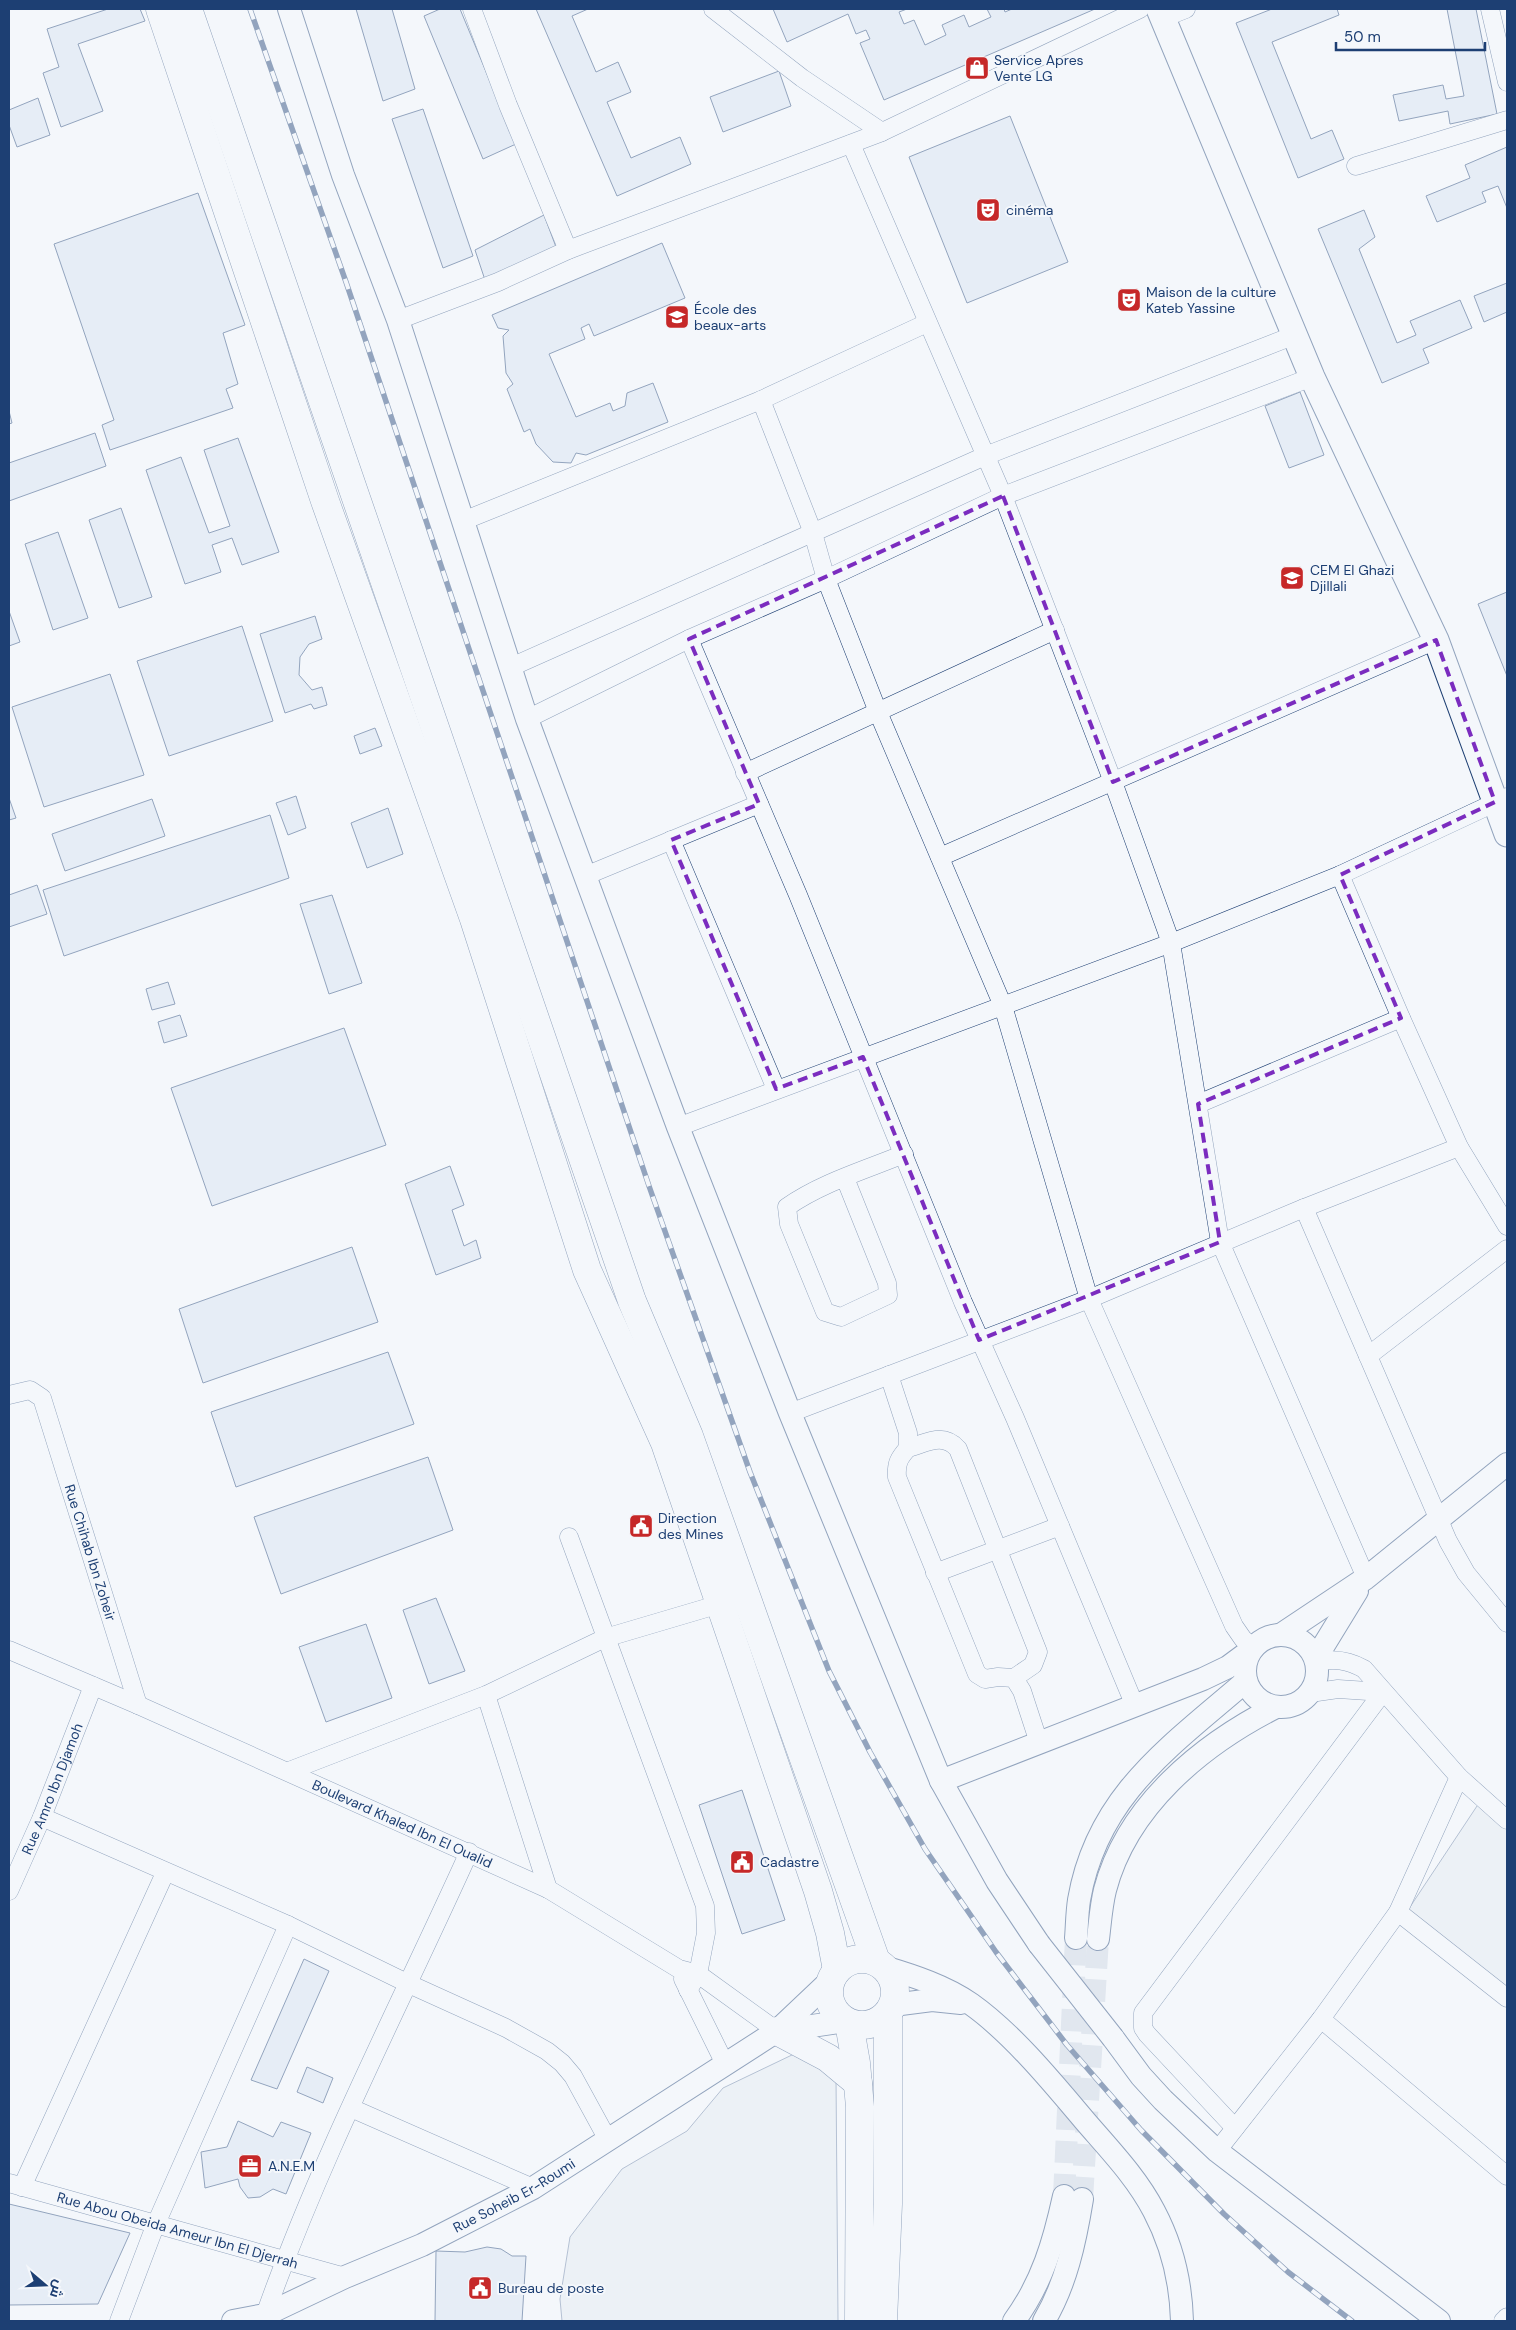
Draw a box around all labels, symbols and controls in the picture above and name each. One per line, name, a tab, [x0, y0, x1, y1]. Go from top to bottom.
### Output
scale bar	[1336, 20, 1485, 52]
text: 50 m	[1344, 27, 1381, 47]
place label: Service Apres Vente LG	[994, 51, 1084, 85]
shop icon: Service Apres Vente LG	[964, 55, 990, 81]
theatre icon: cinéma	[975, 197, 1001, 223]
place label: cinéma	[1006, 201, 1053, 219]
place label: Maison de la culture Kateb Yassine	[1146, 283, 1276, 317]
theatre icon: Maison de la culture Kateb Yassine	[1116, 287, 1142, 313]
place label: École des beaux-arts	[694, 300, 766, 334]
school or university icon: École des beaux-arts	[664, 304, 690, 330]
place label: CEM El Ghazi Djillali	[1310, 561, 1394, 595]
school or university icon: CEM El Ghazi Djillali	[1279, 565, 1305, 591]
street label: Rue Chihab Ibn Zoheir	[61, 1482, 120, 1623]
place label: Direction des Mines	[658, 1509, 724, 1543]
public building icon: Direction des Mines	[628, 1513, 654, 1539]
street label: Rue Amro Ibn Djamoh	[17, 1720, 87, 1857]
street label: Boulevard Khaled Ibn El Oualid	[309, 1775, 495, 1872]
public building icon: Cadastre	[729, 1849, 755, 1875]
place label: Cadastre	[760, 1853, 819, 1871]
office icon: A.N.E.M	[237, 2153, 263, 2179]
street label: Rue Soheib Er-Roumi	[450, 2154, 578, 2237]
place label: A.N.E.M	[268, 2157, 315, 2175]
street label: Rue Abou Obeida Ameur Ibn El Djerrah	[55, 2188, 300, 2272]
north arrow	[20, 2260, 70, 2310]
public building icon: Bureau de poste	[467, 2275, 493, 2301]
text: ش	[46, 2278, 69, 2301]
place label: Bureau de poste	[498, 2279, 604, 2297]

